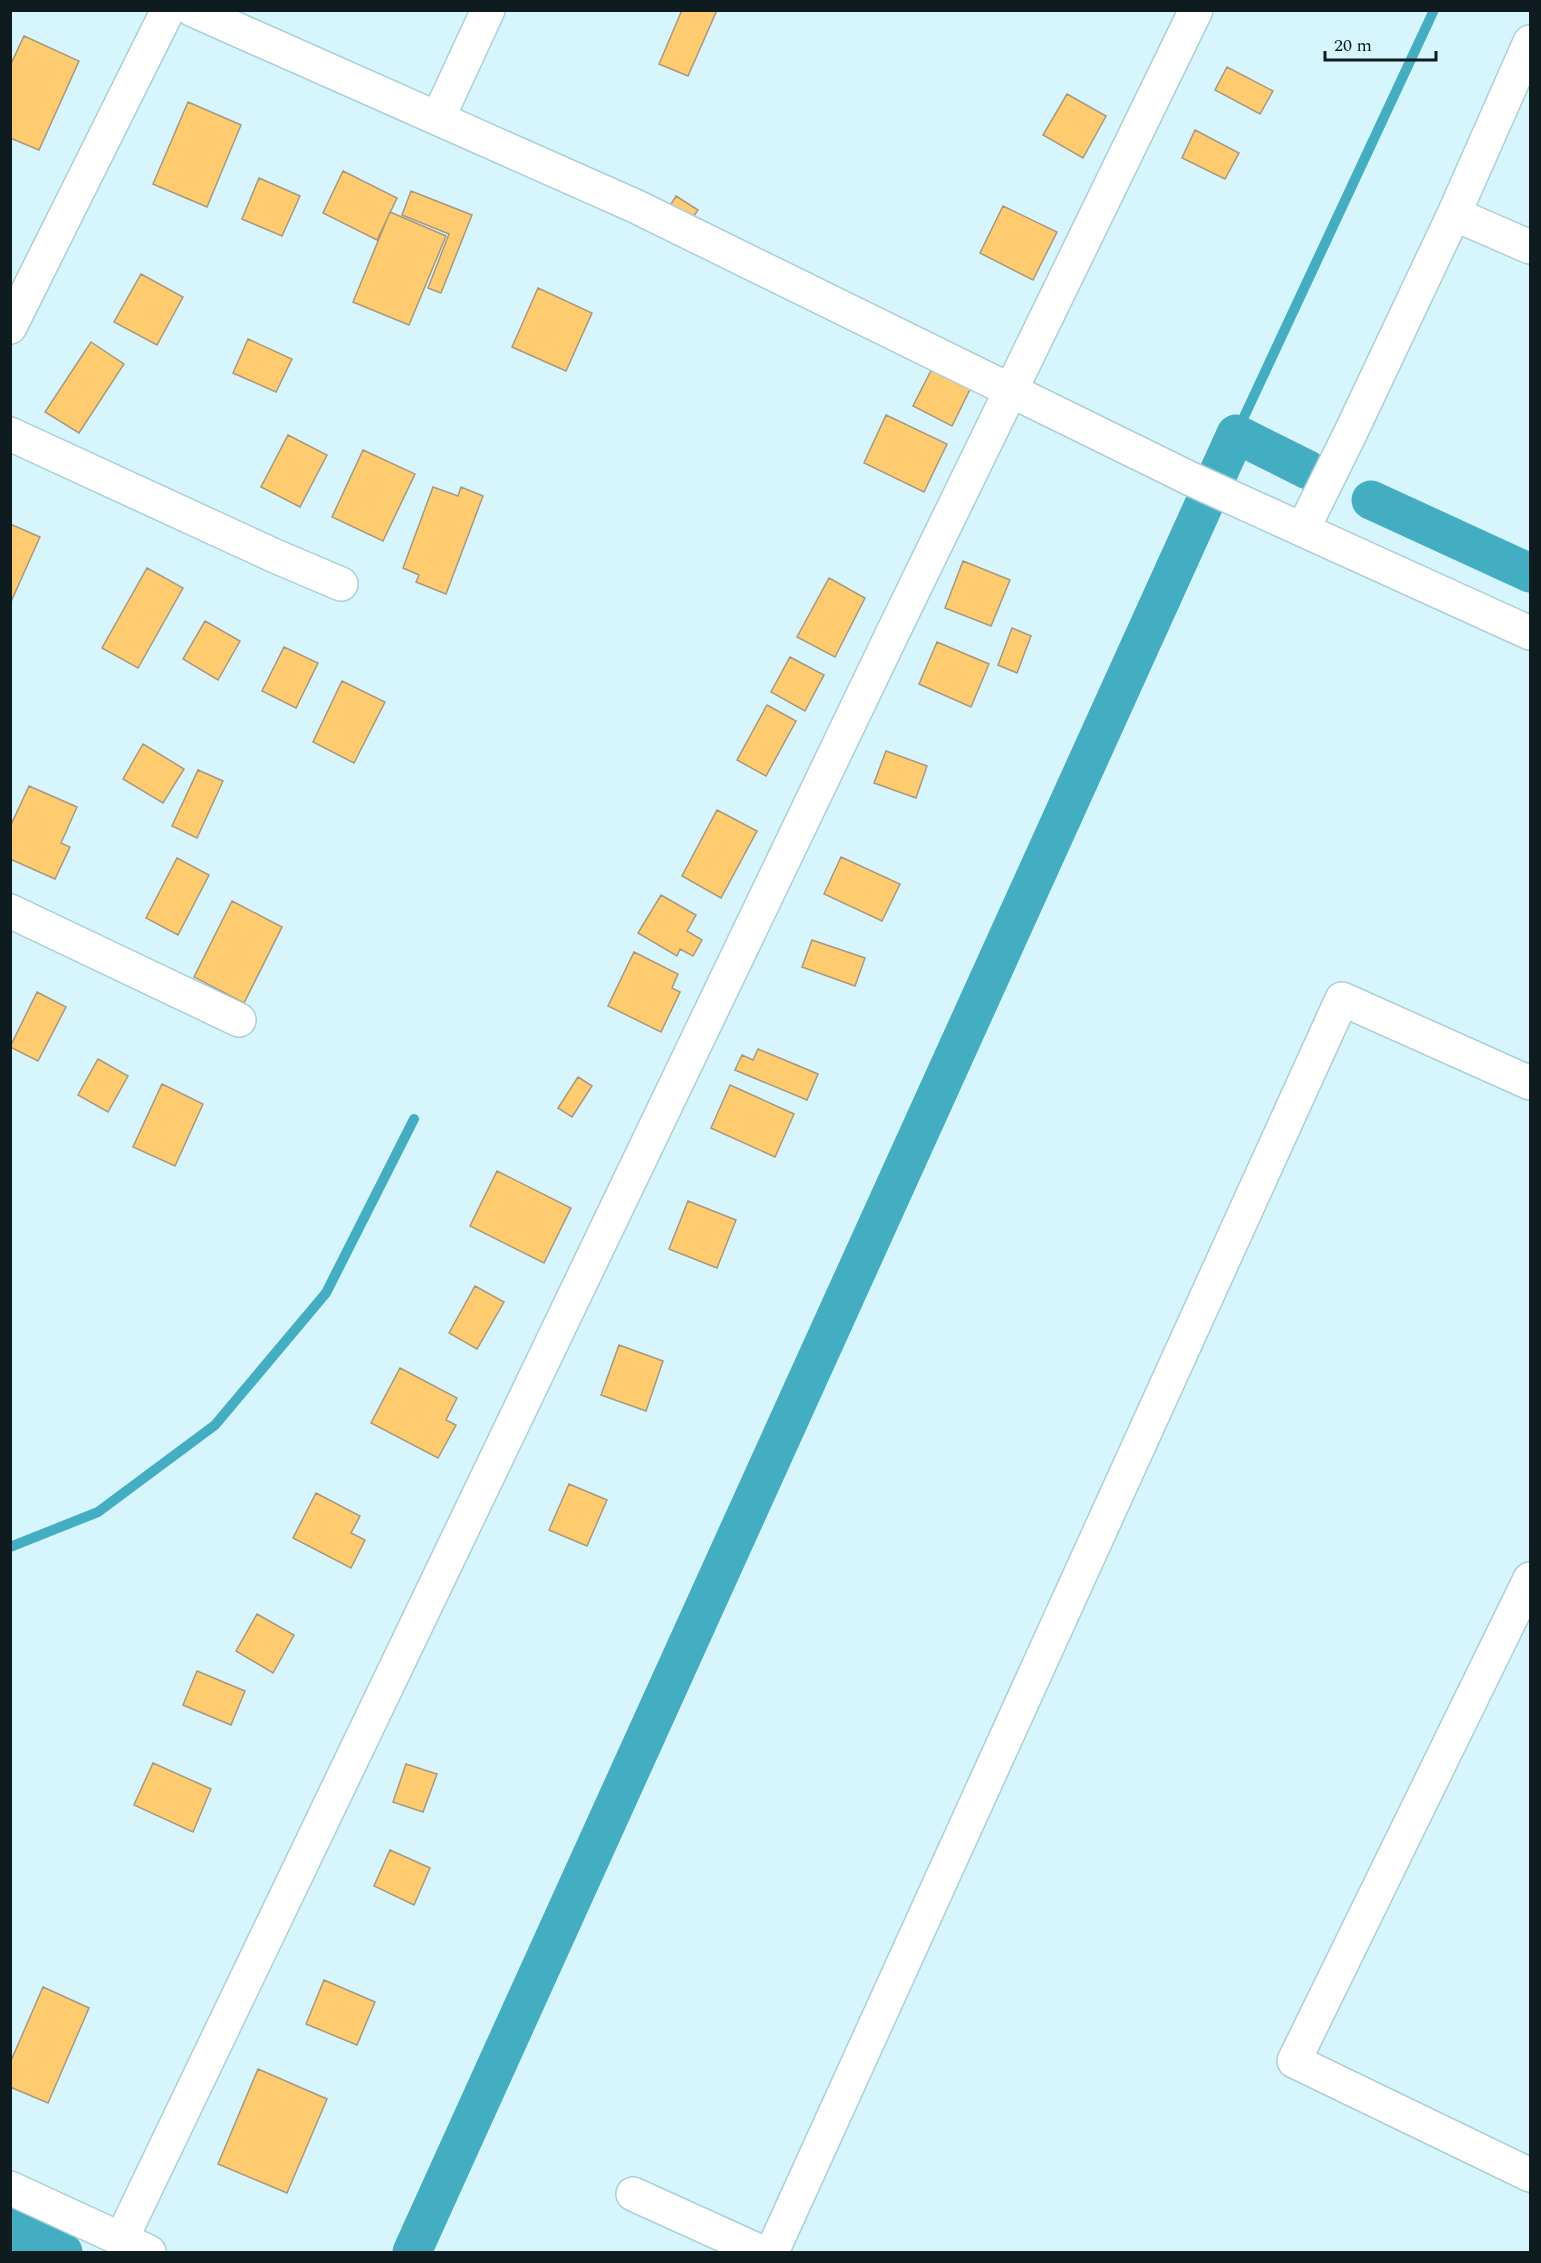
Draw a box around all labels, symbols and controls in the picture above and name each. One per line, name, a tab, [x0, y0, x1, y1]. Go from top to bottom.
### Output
scale bar	[1325, 24, 1436, 62]
text: 20 m	[1334, 32, 1372, 59]

